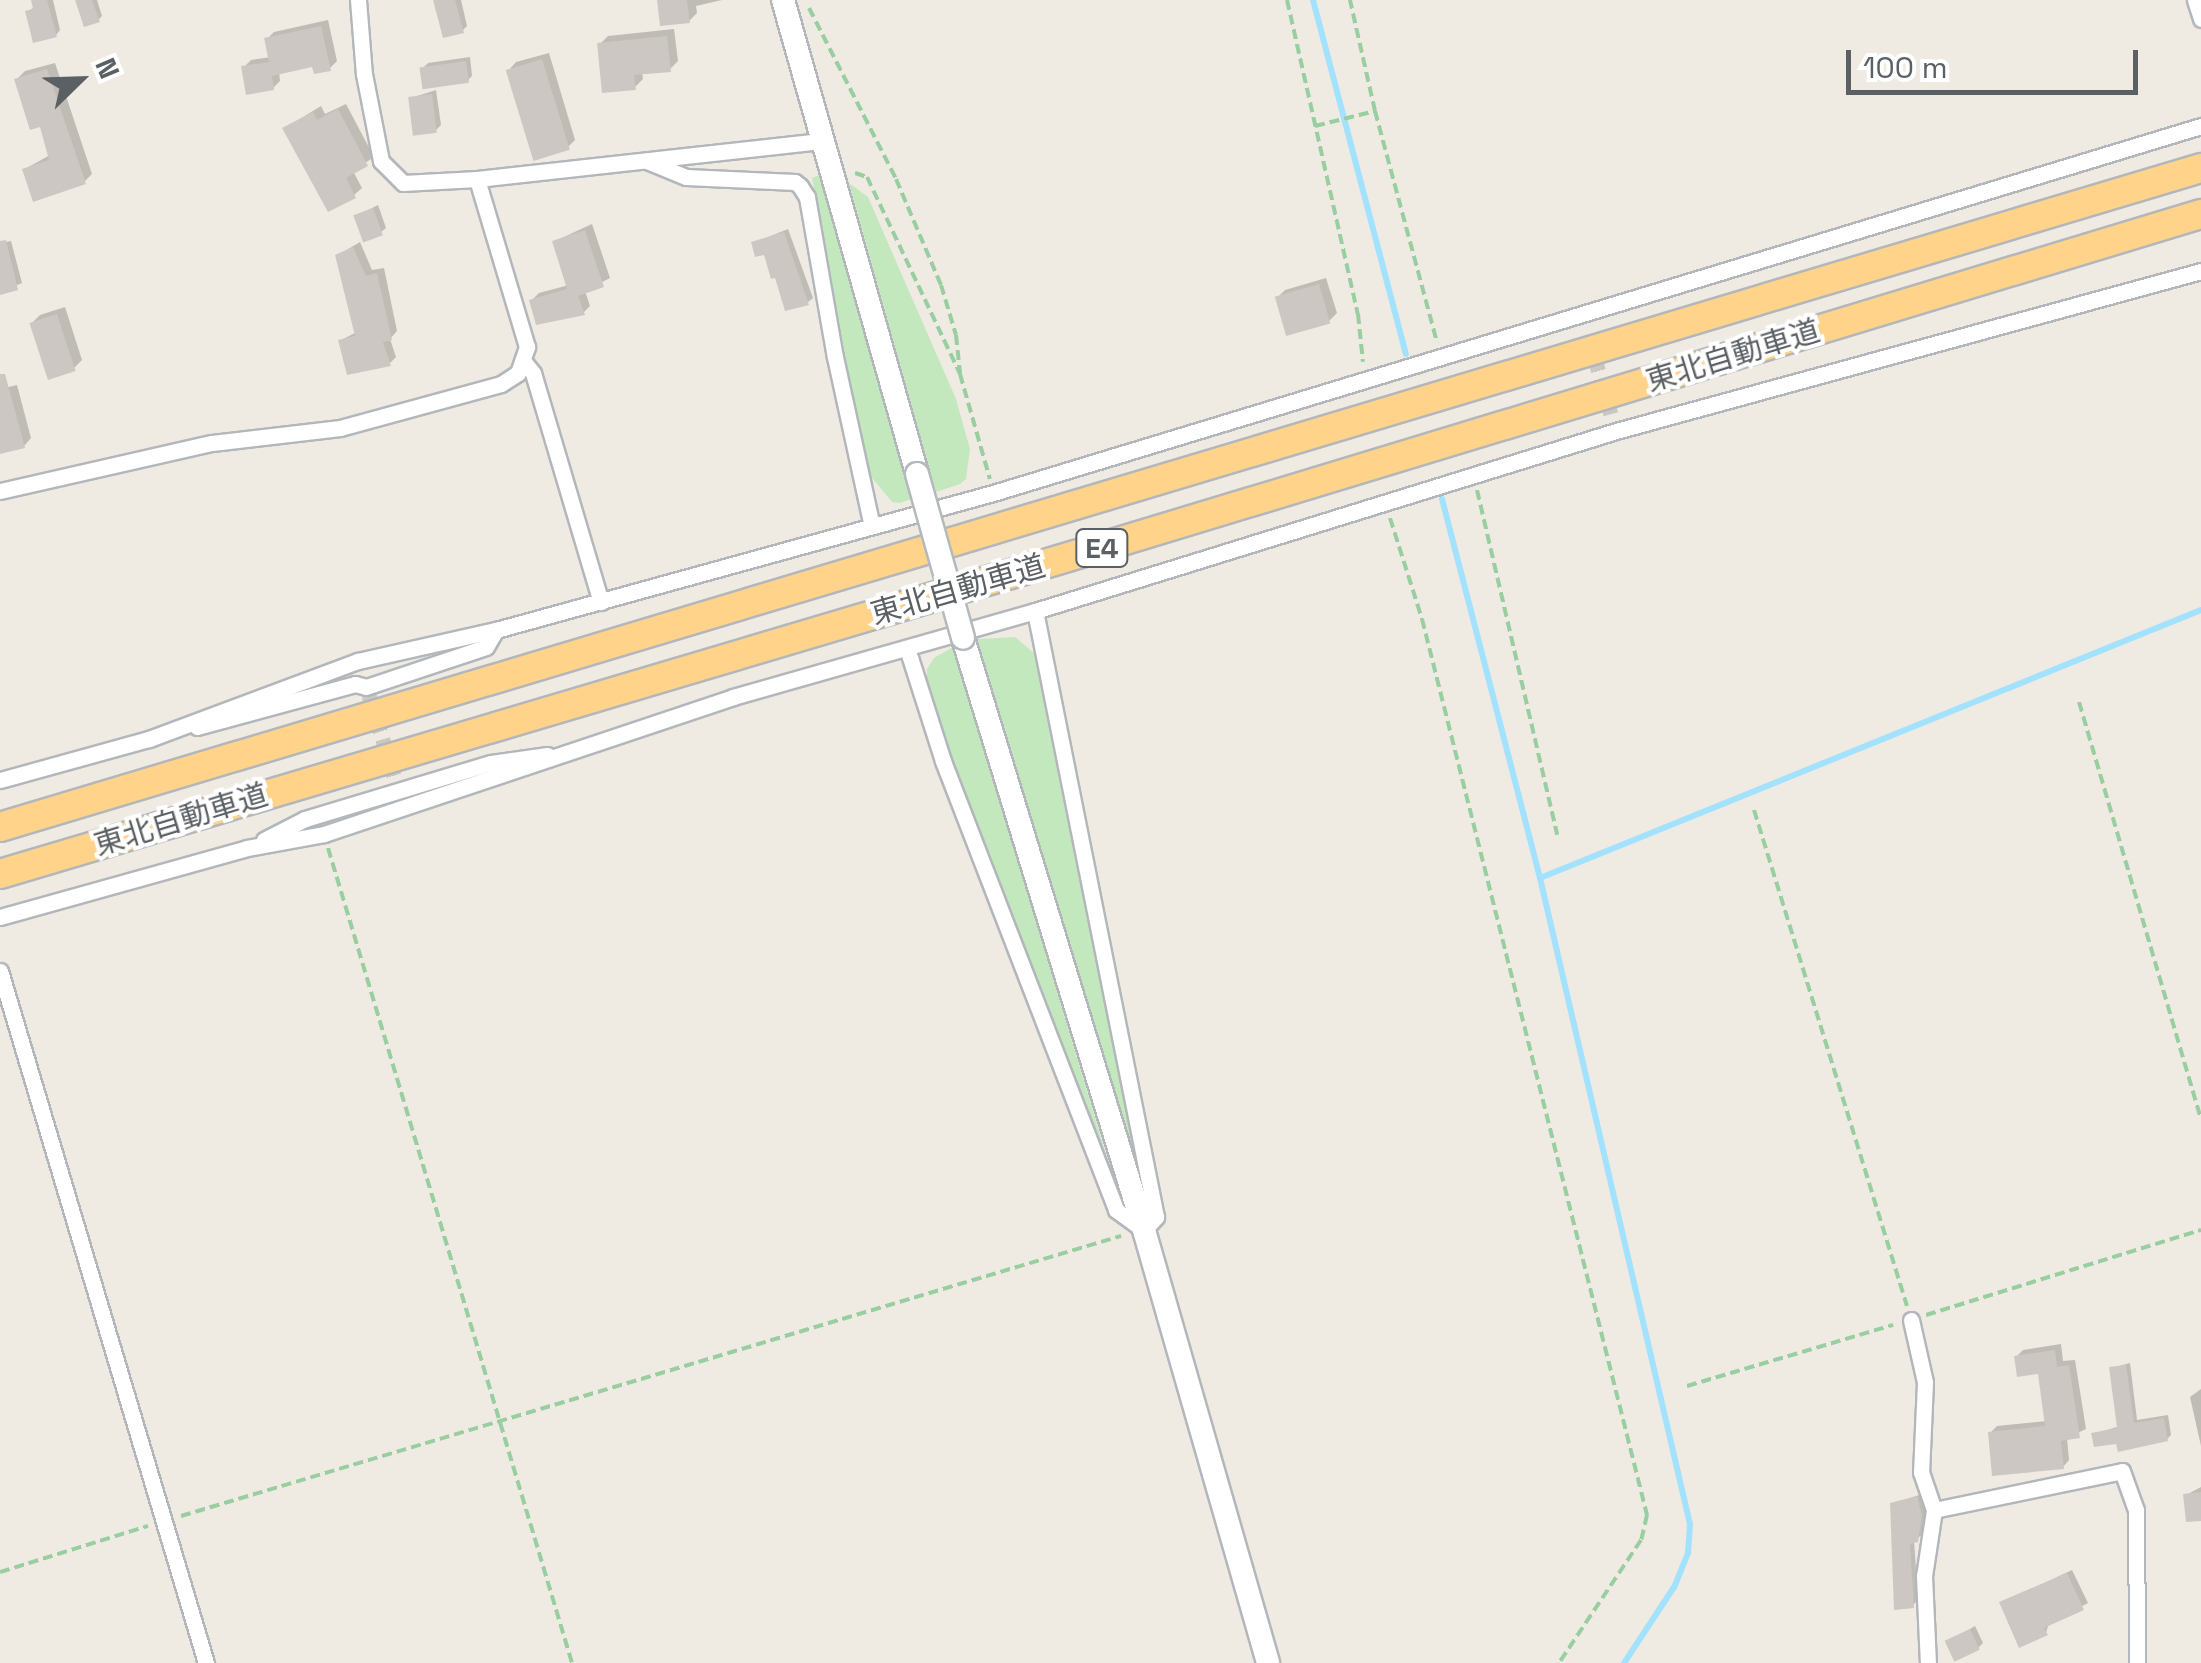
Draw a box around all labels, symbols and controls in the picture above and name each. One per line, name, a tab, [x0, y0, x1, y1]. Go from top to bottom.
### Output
north arrow	[30, 30, 130, 130]
scale bar	[1851, 30, 2144, 92]
text: 100 m	[1863, 48, 1948, 87]
text: N	[87, 53, 128, 84]
street label: 東北自動車道	[1642, 312, 1824, 400]
road number: E4	[1074, 525, 1130, 571]
street label: 東北自動車道	[867, 548, 1049, 632]
street label: 東北自動車道	[90, 776, 272, 864]

